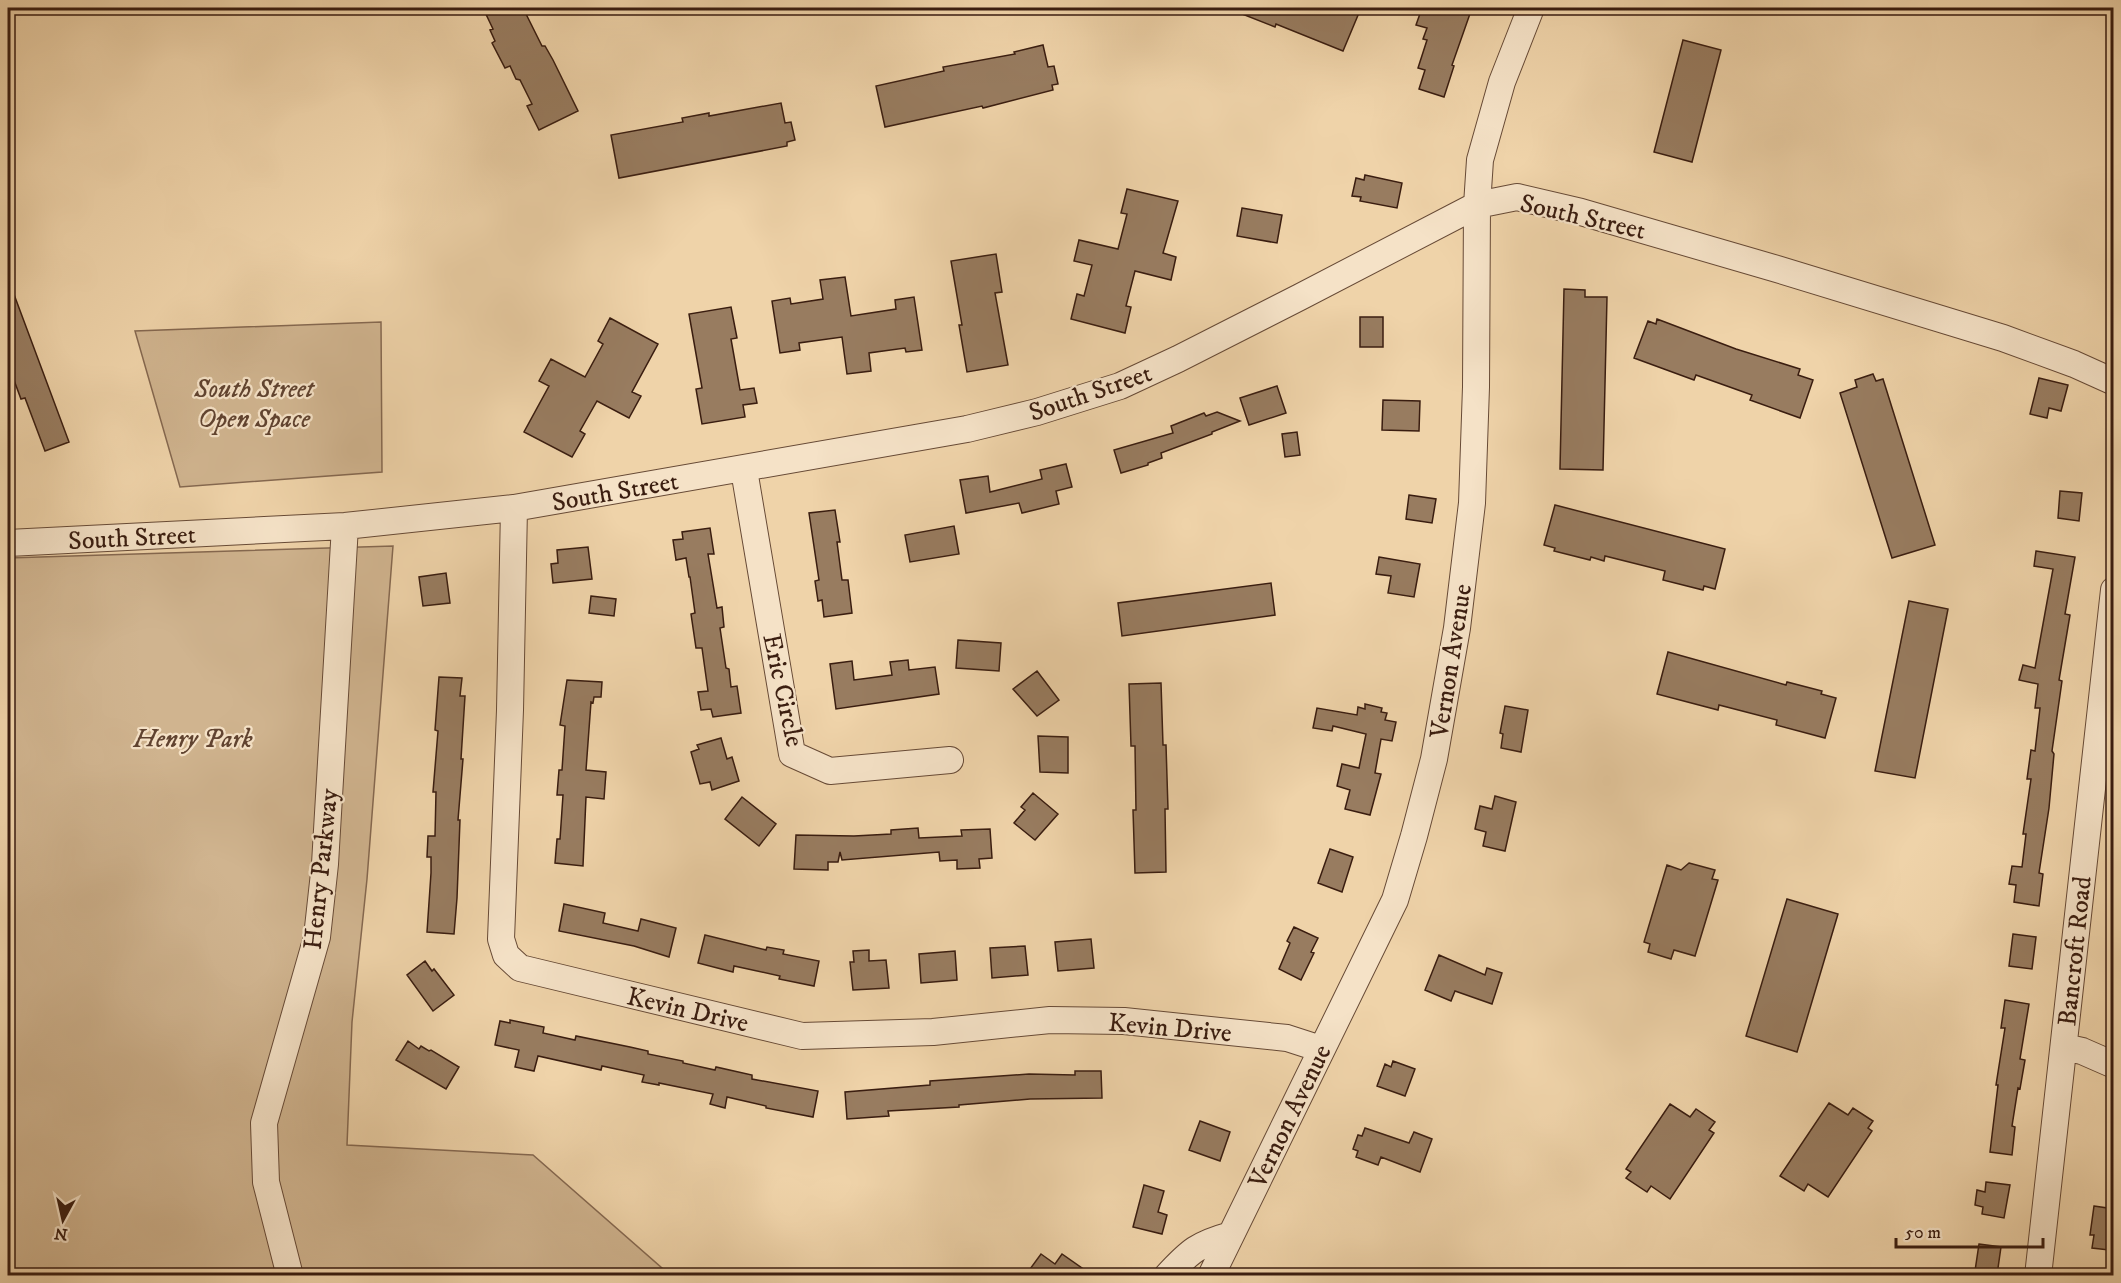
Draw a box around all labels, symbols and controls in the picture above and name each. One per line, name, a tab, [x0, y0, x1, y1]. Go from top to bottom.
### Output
street label: South Street	[1517, 187, 1649, 248]
street label: South Street	[1025, 357, 1156, 430]
park label: South Street Open Space	[193, 373, 316, 436]
street label: South Street	[549, 465, 681, 520]
street label: South Street	[67, 519, 197, 558]
street label: Vernon Avenue	[1423, 582, 1480, 742]
street label: Eric Circle	[754, 631, 811, 750]
park label: Henry Park	[132, 723, 253, 756]
street label: Henry Parkway	[297, 786, 346, 951]
street label: Bancroft Road	[2051, 875, 2100, 1028]
street label: Kevin Drive	[624, 980, 752, 1040]
street label: Kevin Drive	[1107, 1007, 1233, 1050]
street label: Vernon Avenue	[1241, 1039, 1339, 1195]
north arrow	[33, 1190, 93, 1250]
scale bar	[1896, 1211, 2043, 1249]
text: 50 m	[1905, 1222, 1941, 1244]
text: N	[53, 1223, 69, 1245]

